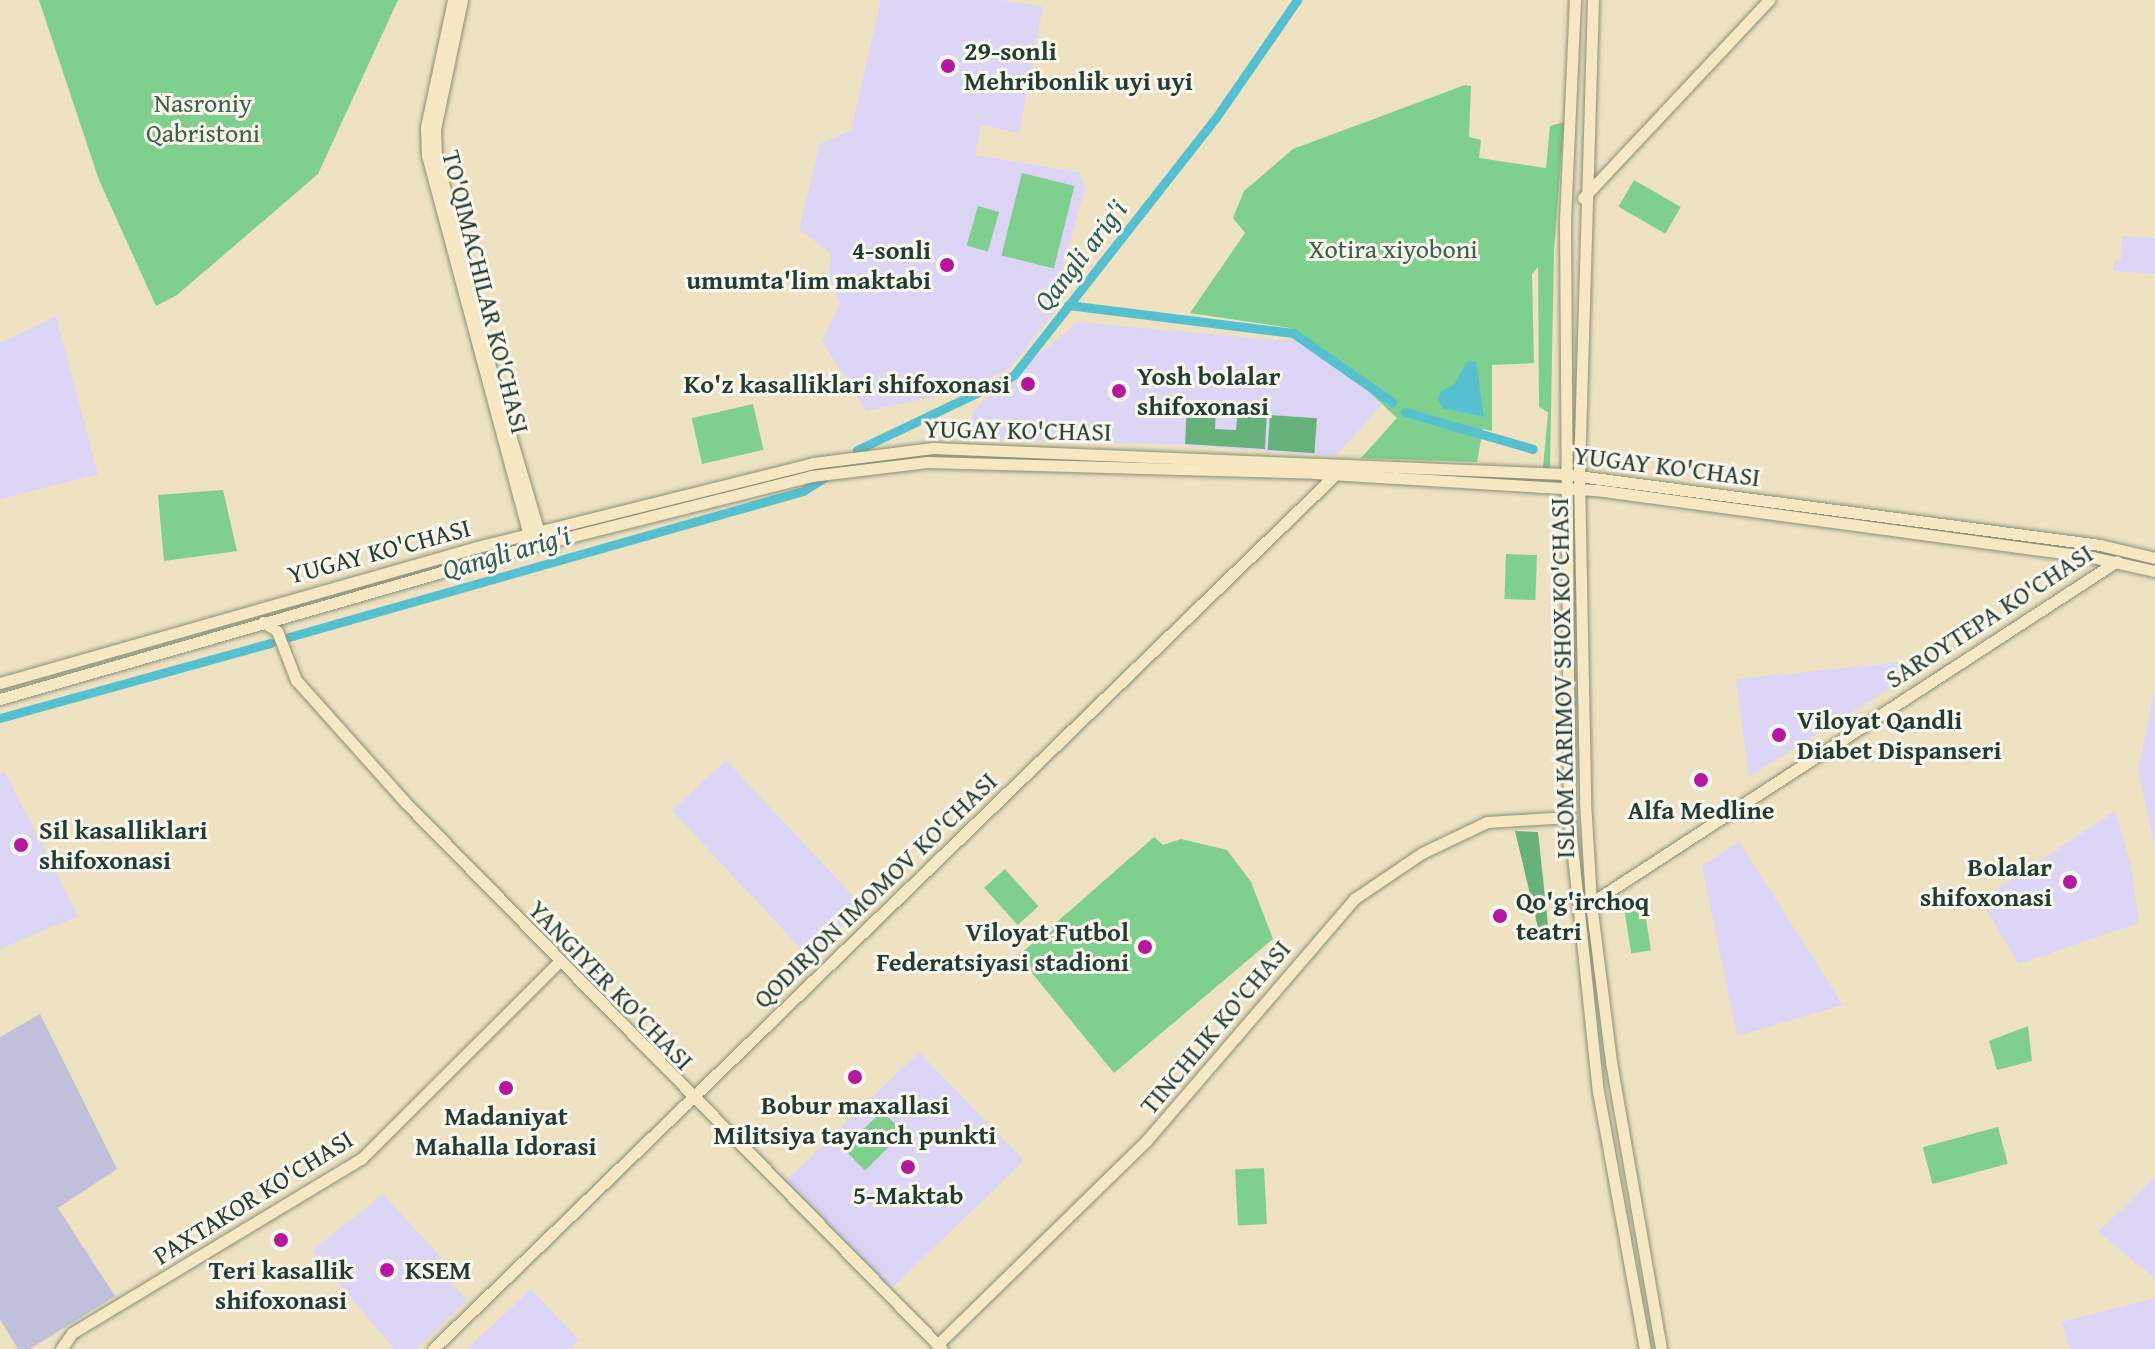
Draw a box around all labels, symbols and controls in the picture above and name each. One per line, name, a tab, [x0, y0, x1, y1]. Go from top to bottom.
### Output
place label: 29-sonli Mehribonlik uyi uyi	[964, 35, 1193, 96]
marker: 29-sonli Mehribonlik uyi uyi	[939, 57, 957, 75]
park label: Nasroniy Qabristoni	[146, 87, 260, 148]
street label: TO'QIMACHILAR KO'CHASI	[436, 147, 536, 437]
water label: Qangli arig'i	[1026, 193, 1134, 317]
park label: Xotira xiyoboni	[1308, 233, 1478, 265]
place label: 4-sonli umumta'lim maktabi	[686, 234, 931, 296]
marker: 4-sonli umumta'lim maktabi	[938, 256, 956, 274]
place label: Yosh bolalar shifoxonasi	[1137, 360, 1280, 422]
place label: Ko'z kasalliklari shifoxonasi	[684, 368, 1010, 400]
marker: Ko'z kasalliklari shifoxonasi	[1017, 373, 1039, 395]
marker: Yosh bolalar shifoxonasi	[1108, 380, 1130, 402]
street label: YUGAY KO'CHASI	[924, 413, 1112, 447]
street label: YUGAY KO'CHASI	[1572, 439, 1762, 493]
street label: ISLOM KARIMOV SHOX KO'CHASI	[1543, 497, 1581, 859]
street label: YUGAY KO'CHASI	[284, 512, 474, 590]
water label: Qangli arig'i	[438, 518, 574, 586]
street label: SAROYTEPA KO'CHASI	[1880, 537, 2098, 695]
place label: Viloyat Qandli Diabet Dispanseri	[1797, 704, 2001, 766]
marker: Viloyat Qandli Diabet Dispanseri	[1768, 724, 1790, 746]
street label: QODIRJON IMOMOV KO'CHASI	[747, 765, 1003, 1015]
marker: Alfa Medline	[1690, 769, 1712, 791]
place label: Alfa Medline	[1627, 794, 1775, 826]
place label: Sil kasalliklari shifoxonasi	[39, 814, 207, 876]
marker: Sil kasalliklari shifoxonasi	[10, 834, 32, 856]
place label: Bolalar shifoxonasi	[1920, 851, 2052, 912]
marker: Bolalar shifoxonasi	[2059, 871, 2081, 893]
place label: Qo'g'irchoq teatri	[1516, 885, 1649, 946]
street label: YANGIYER KO'CHASI	[522, 894, 700, 1076]
marker: Qo'g'irchoq teatri	[1491, 907, 1509, 925]
place label: Viloyat Futbol Federatsiyasi stadioni	[876, 916, 1129, 978]
street label: TINCHLIK KO'CHASI	[1133, 934, 1297, 1120]
marker: Viloyat Futbol Federatsiyasi stadioni	[1136, 938, 1154, 956]
marker: Bobur maxallasi Militsiya tayanch punkti	[846, 1068, 864, 1086]
marker: Madaniyat Mahalla Idorasi	[497, 1079, 515, 1097]
place label: Bobur maxallasi Militsiya tayanch punkti	[714, 1089, 996, 1150]
place label: Madaniyat Mahalla Idorasi	[415, 1100, 597, 1162]
street label: PAXTAKOR KO'CHASI	[148, 1123, 358, 1271]
marker: 5-Maktab	[899, 1158, 917, 1176]
place label: 5-Maktab	[853, 1179, 963, 1211]
marker: Teri kasallik shifoxonasi	[270, 1229, 292, 1251]
place label: Teri kasallik shifoxonasi	[209, 1254, 353, 1316]
place label: KSEM	[405, 1254, 471, 1286]
marker: KSEM	[376, 1259, 398, 1281]

